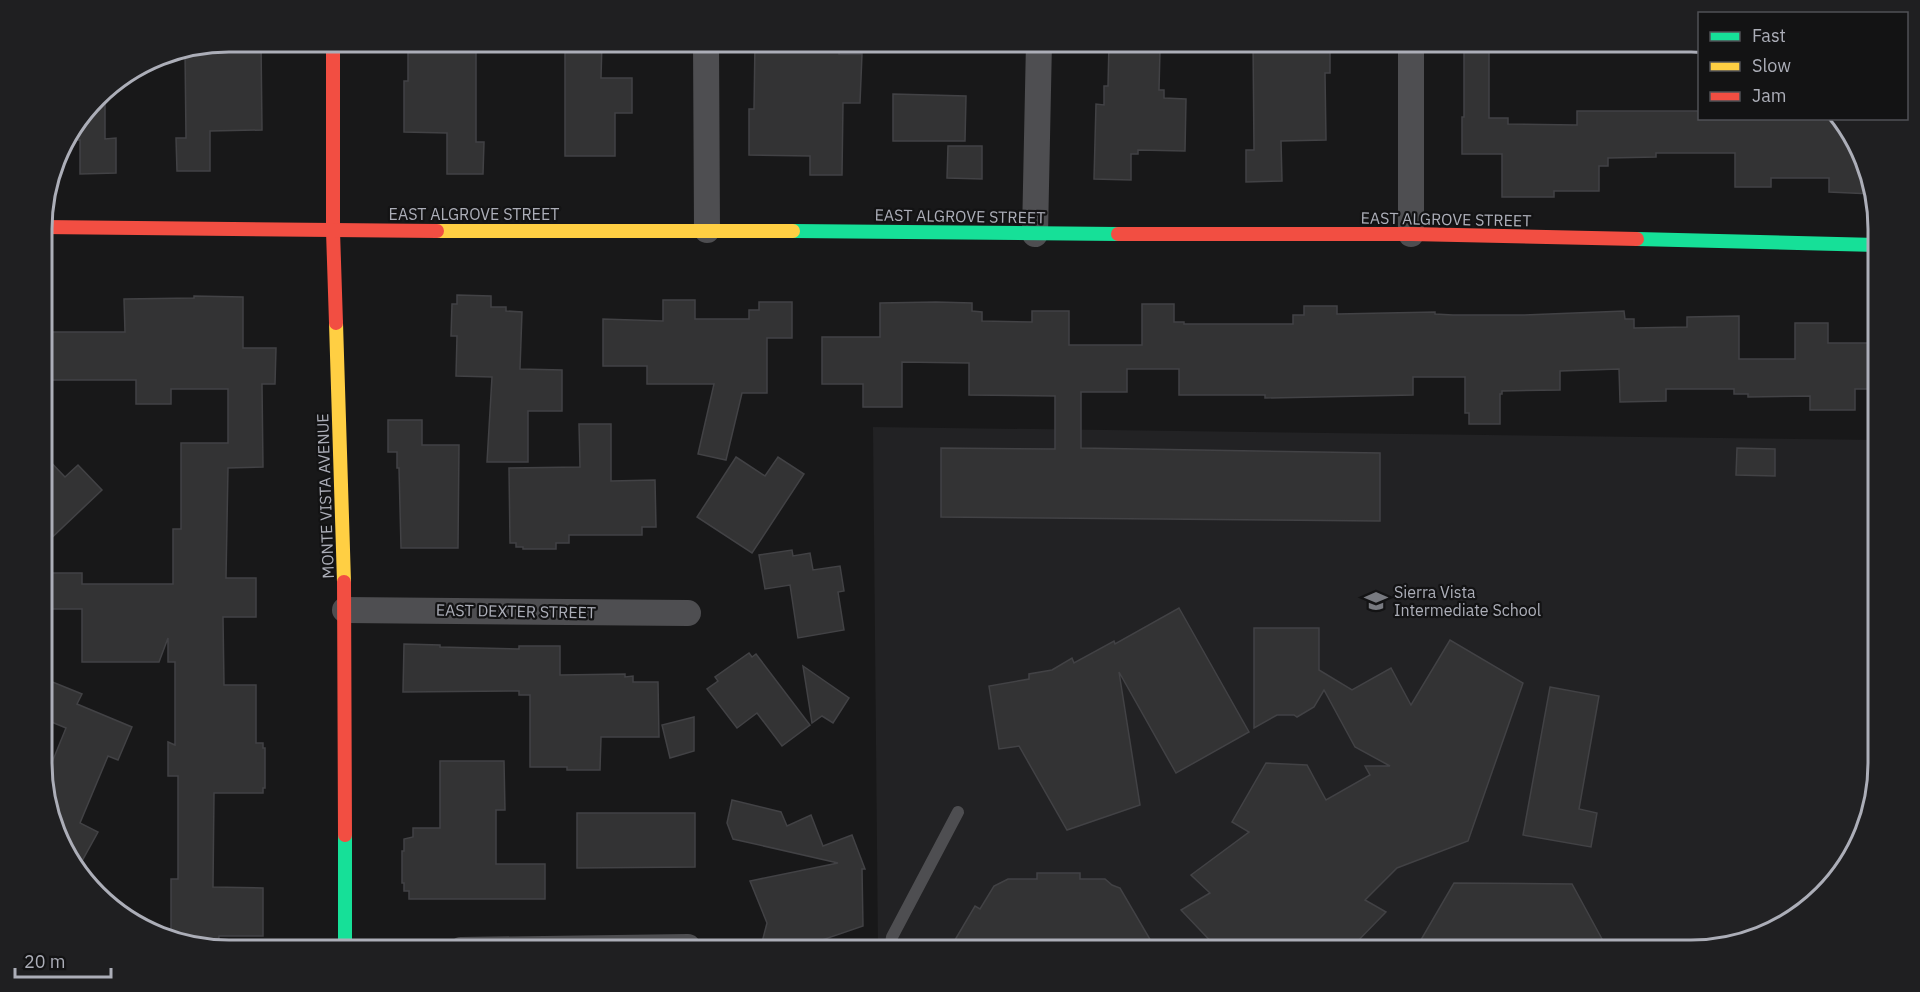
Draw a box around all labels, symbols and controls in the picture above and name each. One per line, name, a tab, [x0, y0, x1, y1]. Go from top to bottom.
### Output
legend	[1698, 12, 1908, 120]
text: Fast	[1752, 24, 1786, 47]
text: Slow	[1752, 54, 1791, 77]
text: Jam	[1752, 84, 1787, 107]
street label: EAST ALGROVE STREET	[389, 204, 559, 224]
street label: EAST ALGROVE STREET	[874, 205, 1046, 227]
street label: EAST ALGROVE STREET	[1360, 208, 1532, 230]
street label: MONTE VISTA AVENUE	[312, 413, 338, 579]
place label: Sierra Vista Intermediate School	[1394, 582, 1541, 620]
school or university icon: Sierra Vista Intermediate School	[1363, 588, 1389, 614]
street label: EAST DEXTER STREET	[436, 600, 596, 622]
scale bar	[15, 941, 111, 979]
text: 20 m	[24, 950, 66, 973]

